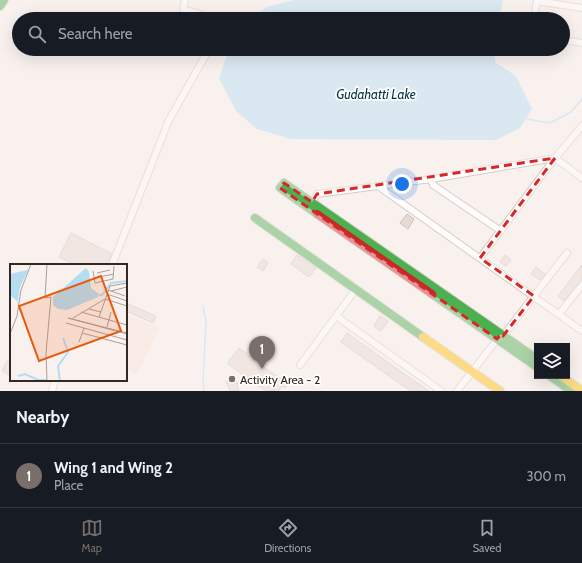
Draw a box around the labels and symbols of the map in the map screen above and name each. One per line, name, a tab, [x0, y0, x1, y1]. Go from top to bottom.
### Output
water label: Gudahatti Lake	[336, 86, 416, 102]
your location	[392, 174, 412, 194]
inset map	[10, 264, 127, 381]
pin: 1	[249, 336, 275, 369]
place label: Activity Area - 2	[240, 372, 320, 387]
marker: Activity Area - 2	[227, 374, 237, 384]

